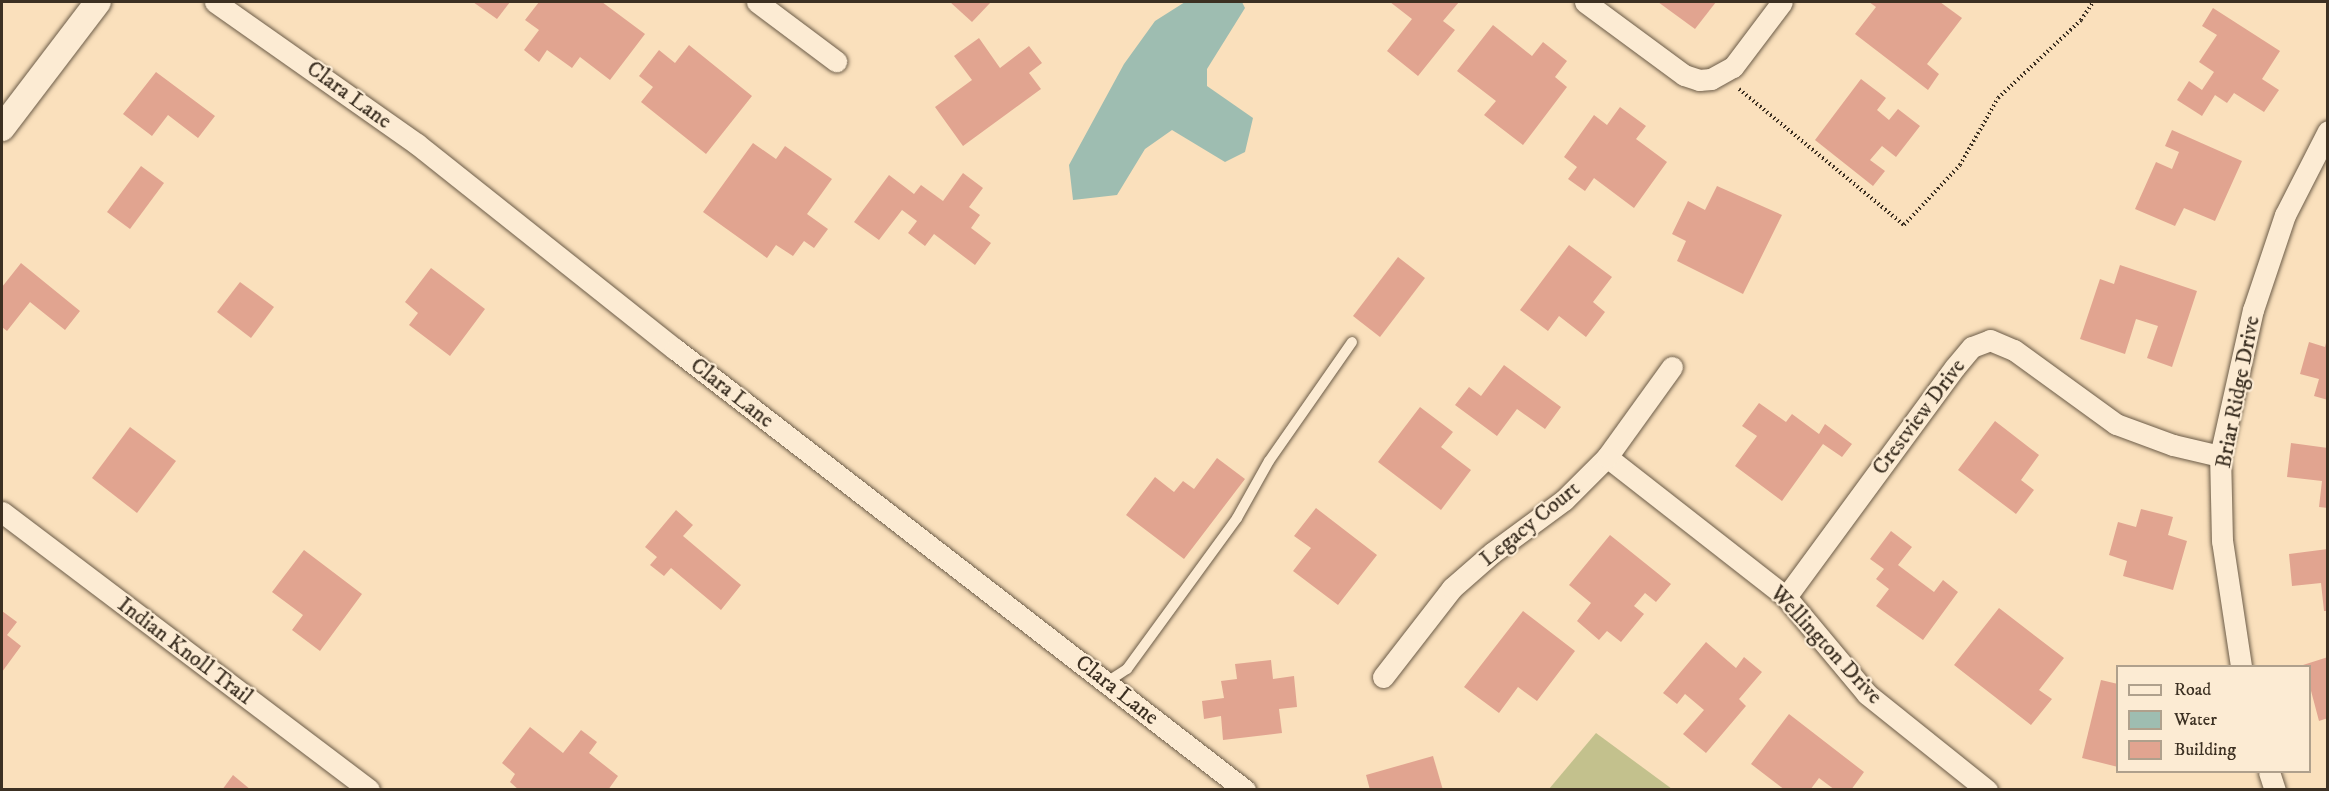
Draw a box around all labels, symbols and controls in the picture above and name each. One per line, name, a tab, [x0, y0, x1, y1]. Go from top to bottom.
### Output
street label: Clara Lane	[301, 55, 397, 135]
street label: Briar Ridge Drive	[2210, 314, 2266, 470]
street label: Clara Lane	[685, 352, 779, 434]
street label: Crestview Drive	[1867, 354, 1971, 480]
street label: Legacy Court	[1475, 476, 1585, 572]
street label: Wellington Drive	[1764, 580, 1888, 710]
street label: Indian Knoll Trail	[112, 592, 258, 710]
street label: Clara Lane	[1070, 649, 1164, 731]
legend	[2116, 665, 2311, 773]
text: Road	[2174, 679, 2211, 701]
text: Water	[2174, 709, 2217, 731]
text: Building	[2174, 739, 2236, 761]

